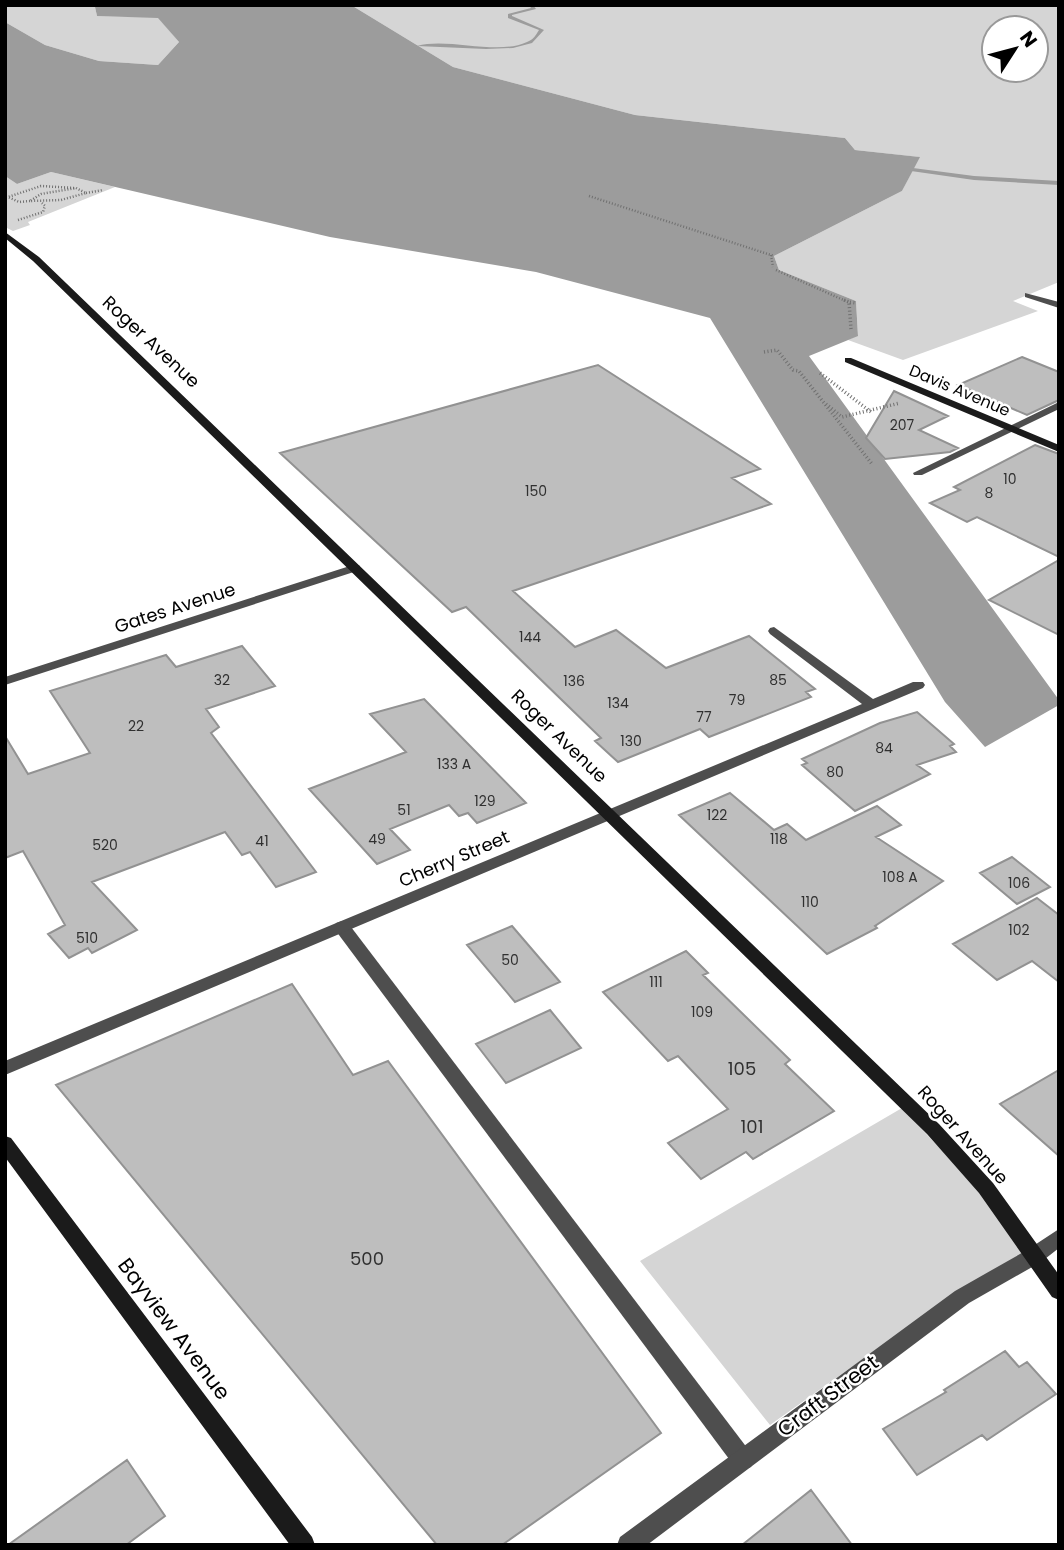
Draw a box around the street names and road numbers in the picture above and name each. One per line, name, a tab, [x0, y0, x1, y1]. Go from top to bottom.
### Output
street label: Roger Avenue	[97, 290, 206, 393]
street label: Davis Avenue	[906, 359, 1014, 422]
street label: Gates Avenue	[111, 576, 238, 639]
street label: Roger Avenue	[506, 683, 613, 788]
street label: Cherry Street	[395, 824, 513, 893]
street label: Roger Avenue	[912, 1080, 1014, 1189]
street label: Bayview Avenue	[112, 1252, 237, 1406]
street label: Craft Street	[771, 1348, 884, 1443]

